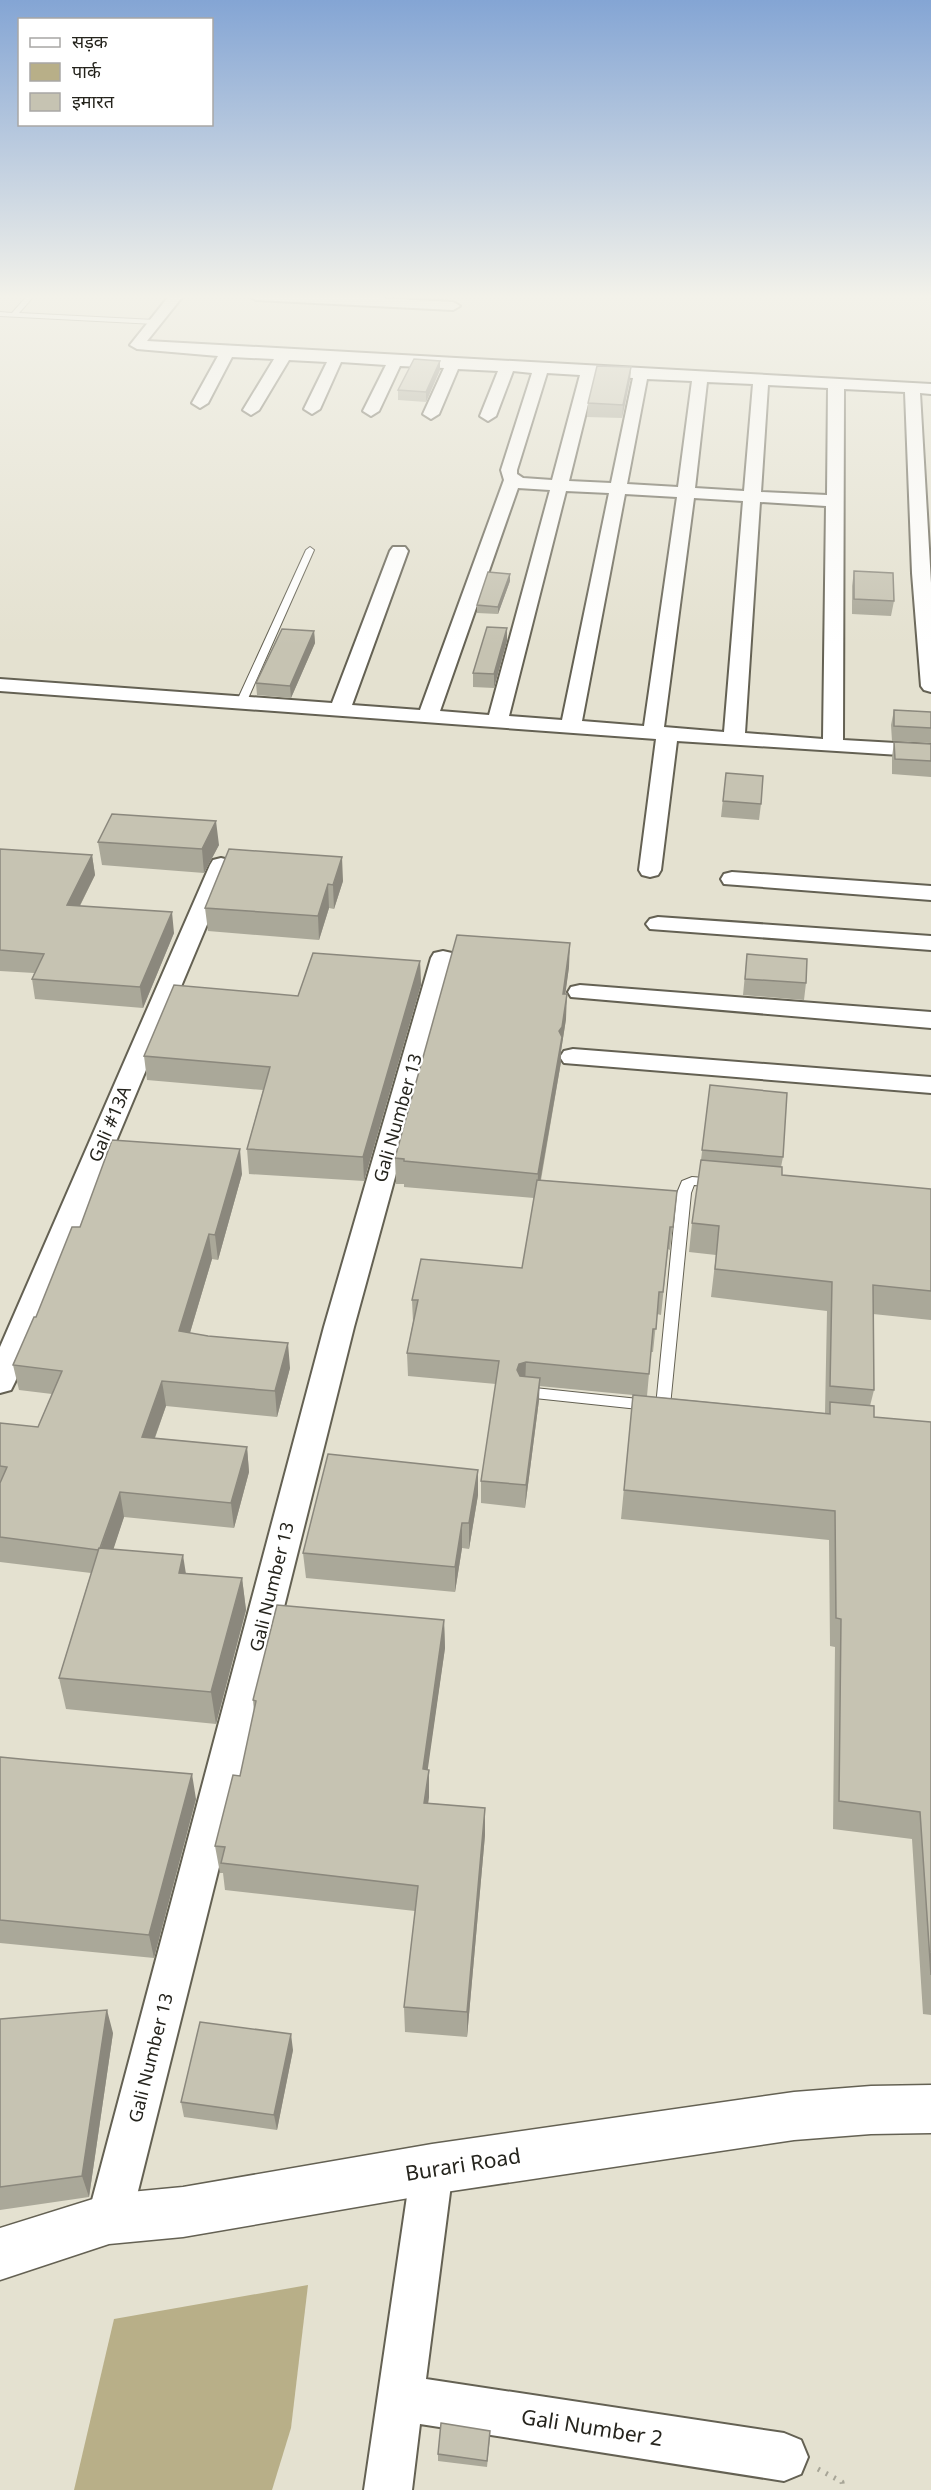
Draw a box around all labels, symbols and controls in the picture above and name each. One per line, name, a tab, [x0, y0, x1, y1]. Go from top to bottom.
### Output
legend	[18, 18, 213, 126]
text: सड़क	[72, 29, 109, 53]
text: पार्क	[72, 59, 102, 83]
text: इमारत	[72, 89, 115, 113]
street label: Gali Number 13	[367, 1051, 427, 1185]
street label: Gali #13A	[82, 1081, 136, 1166]
street label: Gali Number 13	[243, 1519, 299, 1654]
street label: Gali Number 13	[122, 1990, 178, 2125]
street label: Burari Road	[403, 2141, 523, 2187]
street label: Gali Number 2	[519, 2402, 665, 2452]

